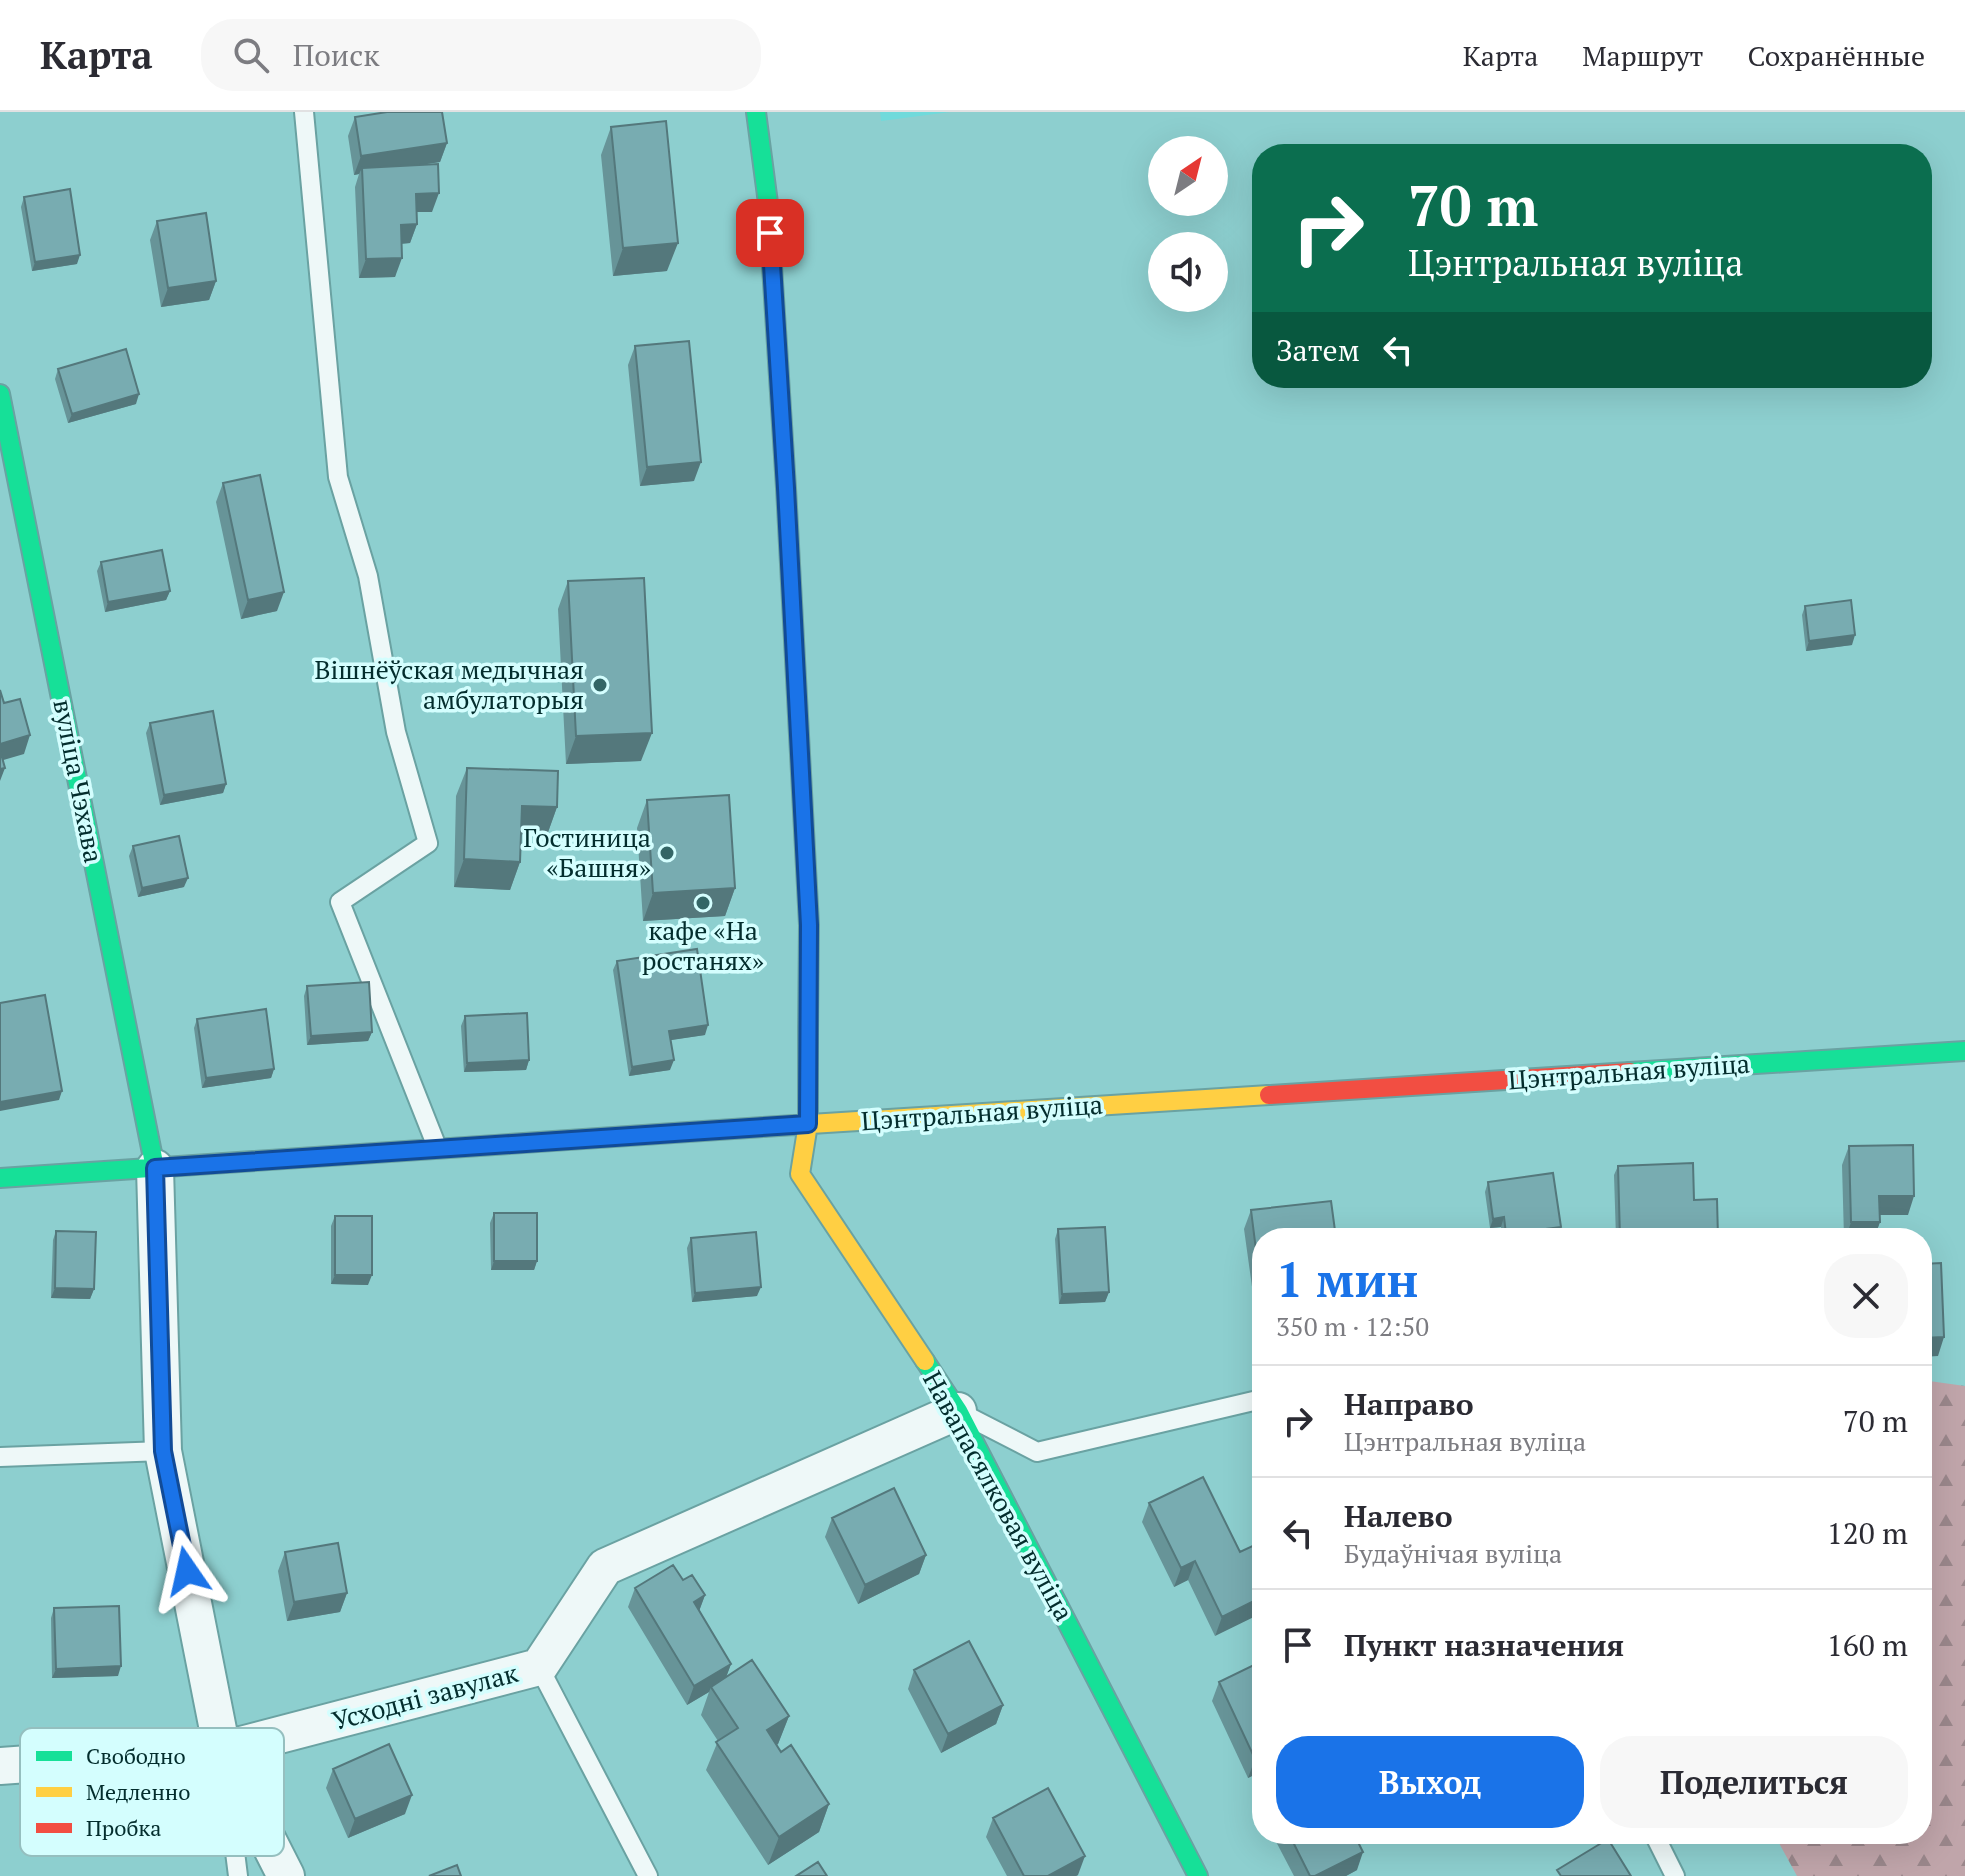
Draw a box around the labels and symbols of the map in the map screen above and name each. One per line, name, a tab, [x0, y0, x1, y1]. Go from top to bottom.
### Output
north arrow	[1148, 136, 1228, 216]
pin	[736, 199, 804, 267]
place label: Вішнёўская медычная амбулаторыя	[314, 652, 584, 716]
marker: Вішнёўская медычная амбулаторыя	[591, 676, 609, 694]
street label: вуліца Чэхава	[46, 696, 112, 866]
place label: Гостиница «Башня»	[523, 820, 651, 884]
marker: Гостиница «Башня»	[658, 844, 676, 862]
marker: кафе «На ростанях»	[694, 894, 712, 912]
place label: кафе «На ростанях»	[642, 913, 764, 977]
street label: Цэнтральная вуліца	[1507, 1046, 1751, 1096]
street label: Цэнтральная вуліца	[860, 1087, 1104, 1137]
street label: Навапасялковая вуліца	[916, 1365, 1082, 1626]
position arrow	[145, 1529, 229, 1613]
street label: Усходні завулак	[328, 1655, 522, 1737]
legend	[20, 1728, 284, 1856]
text: Свободно	[86, 1741, 186, 1770]
text: Медленно	[86, 1777, 191, 1806]
text: Пробка	[86, 1813, 161, 1842]

